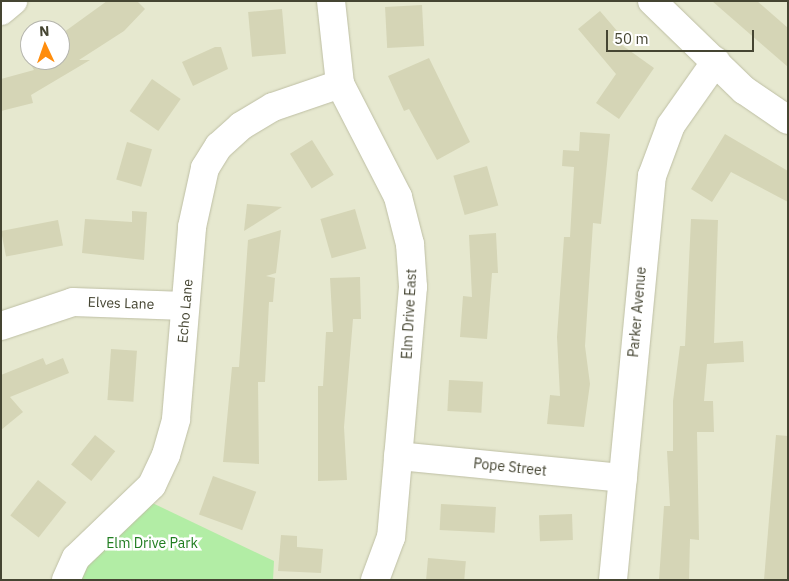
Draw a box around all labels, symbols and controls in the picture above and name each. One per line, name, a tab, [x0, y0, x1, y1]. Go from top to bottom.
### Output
north arrow	[20, 20, 70, 70]
scale bar	[609, 20, 756, 52]
text: N	[39, 22, 50, 40]
text: 50 m	[614, 29, 649, 48]
street label: Parker Avenue	[625, 266, 649, 358]
street label: Elm Drive East	[398, 268, 420, 360]
street label: Echo Lane	[174, 278, 196, 344]
street label: Elves Lane	[87, 293, 155, 313]
street label: Pope Street	[473, 455, 547, 479]
park label: Elm Drive Park	[106, 535, 198, 551]

